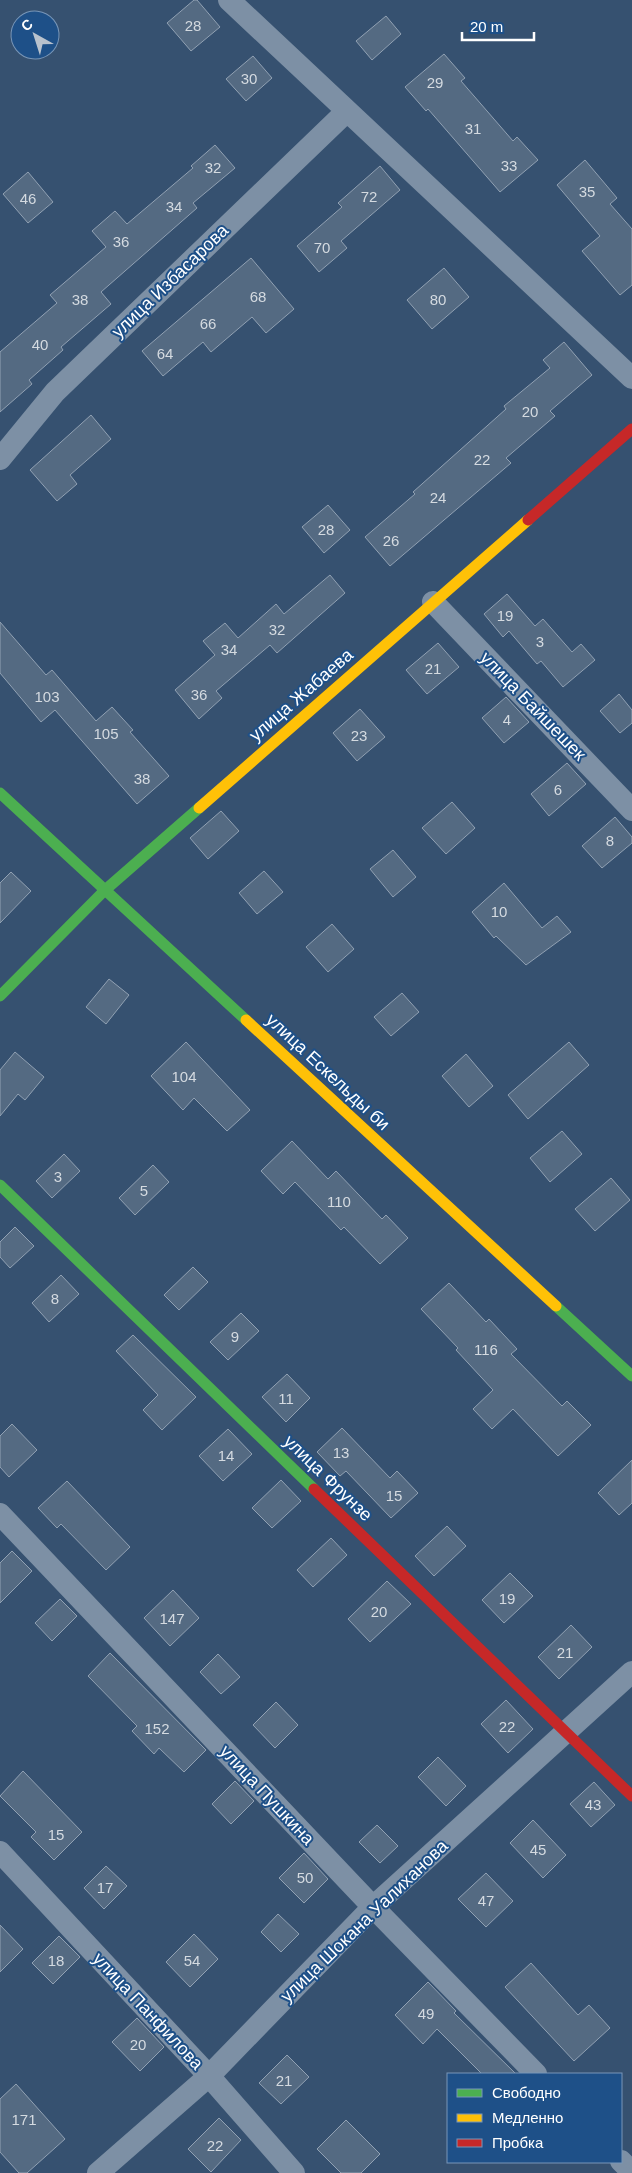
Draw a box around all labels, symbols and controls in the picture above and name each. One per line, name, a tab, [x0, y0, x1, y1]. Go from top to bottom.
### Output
north arrow	[10, 10, 60, 60]
scale bar	[462, 10, 534, 42]
text: С	[18, 15, 36, 34]
house number: 28	[185, 17, 201, 34]
text: 20 m	[470, 18, 503, 35]
house number: 30	[241, 70, 257, 87]
house number: 29	[427, 74, 443, 91]
house number: 31	[465, 120, 481, 137]
house number: 33	[501, 157, 517, 174]
house number: 32	[205, 159, 221, 176]
house number: 35	[579, 183, 595, 200]
house number: 72	[361, 188, 377, 205]
house number: 46	[20, 190, 36, 207]
house number: 34	[166, 198, 182, 215]
street label: улица Избасарова	[108, 220, 233, 342]
house number: 36	[113, 233, 129, 250]
house number: 70	[314, 239, 330, 256]
house number: 68	[250, 288, 266, 305]
house number: 38	[72, 291, 88, 308]
house number: 80	[430, 291, 446, 308]
house number: 66	[200, 315, 216, 332]
house number: 40	[32, 336, 48, 353]
house number: 64	[157, 345, 173, 362]
house number: 20	[522, 403, 538, 420]
house number: 22	[474, 451, 490, 468]
house number: 24	[430, 489, 446, 506]
house number: 28	[318, 521, 334, 538]
house number: 26	[383, 532, 399, 549]
house number: 19	[497, 607, 513, 624]
house number: 32	[269, 621, 285, 638]
house number: 3	[536, 633, 544, 650]
house number: 34	[221, 641, 237, 658]
street label: улица Жабаева	[245, 644, 358, 745]
street label: улица Байшешек	[476, 648, 590, 765]
house number: 21	[425, 660, 441, 677]
house number: 36	[191, 686, 207, 703]
house number: 103	[34, 688, 60, 705]
house number: 4	[503, 711, 511, 728]
house number: 105	[93, 725, 119, 742]
house number: 23	[351, 727, 367, 744]
house number: 38	[134, 770, 150, 787]
house number: 6	[554, 781, 562, 798]
house number: 8	[606, 832, 614, 849]
house number: 10	[491, 903, 507, 920]
street label: улица Ескельды би	[262, 1010, 394, 1134]
house number: 104	[171, 1068, 197, 1085]
house number: 3	[54, 1168, 62, 1185]
house number: 5	[140, 1182, 148, 1199]
house number: 110	[327, 1193, 351, 1210]
house number: 8	[51, 1290, 59, 1307]
house number: 9	[231, 1328, 239, 1345]
house number: 116	[474, 1341, 498, 1358]
house number: 11	[278, 1390, 294, 1407]
street label: улица Фрунзе	[280, 1431, 376, 1525]
house number: 13	[333, 1444, 349, 1461]
house number: 14	[218, 1447, 234, 1464]
house number: 15	[386, 1487, 402, 1504]
house number: 19	[499, 1590, 515, 1607]
house number: 20	[371, 1603, 387, 1620]
house number: 147	[159, 1610, 185, 1627]
house number: 21	[557, 1644, 573, 1661]
house number: 22	[499, 1718, 515, 1735]
house number: 152	[144, 1720, 170, 1737]
street label: улица Пушкина	[216, 1741, 319, 1850]
house number: 43	[585, 1796, 601, 1813]
house number: 15	[48, 1826, 64, 1843]
street label: улица Шокана Уалиханова	[276, 1835, 452, 2006]
house number: 45	[530, 1841, 546, 1858]
house number: 50	[297, 1869, 313, 1886]
house number: 17	[97, 1879, 113, 1896]
house number: 47	[478, 1892, 494, 1909]
street label: улица Панфилова	[89, 1948, 208, 2074]
house number: 18	[48, 1952, 64, 1969]
house number: 54	[184, 1952, 200, 1969]
house number: 49	[418, 2005, 434, 2022]
house number: 20	[130, 2036, 146, 2053]
house number: 21	[276, 2072, 292, 2089]
legend	[447, 2073, 622, 2163]
text: Свободно	[492, 2084, 561, 2101]
text: Медленно	[492, 2109, 563, 2126]
house number: 171	[11, 2111, 37, 2128]
text: Пробка	[492, 2134, 544, 2151]
house number: 22	[207, 2137, 223, 2154]

